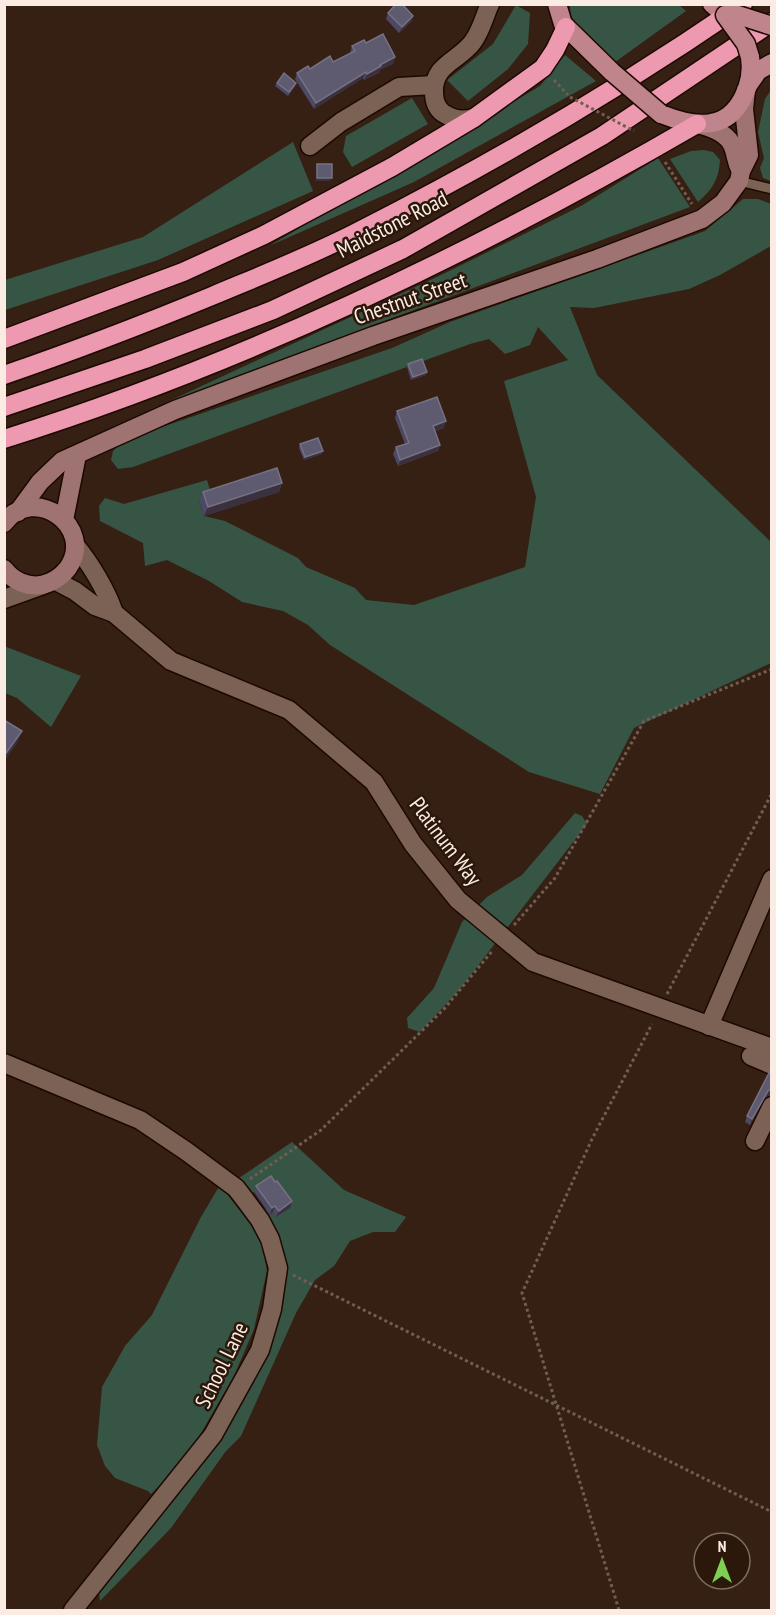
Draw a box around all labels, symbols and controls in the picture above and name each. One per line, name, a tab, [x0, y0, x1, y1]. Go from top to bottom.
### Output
street label: Maidstone Road	[332, 184, 452, 264]
street label: Chestnut Street	[350, 266, 470, 330]
street label: Platinum Way	[404, 791, 489, 891]
street label: School Lane	[188, 1317, 254, 1413]
north arrow	[692, 1531, 752, 1591]
text: N	[718, 1536, 726, 1556]

